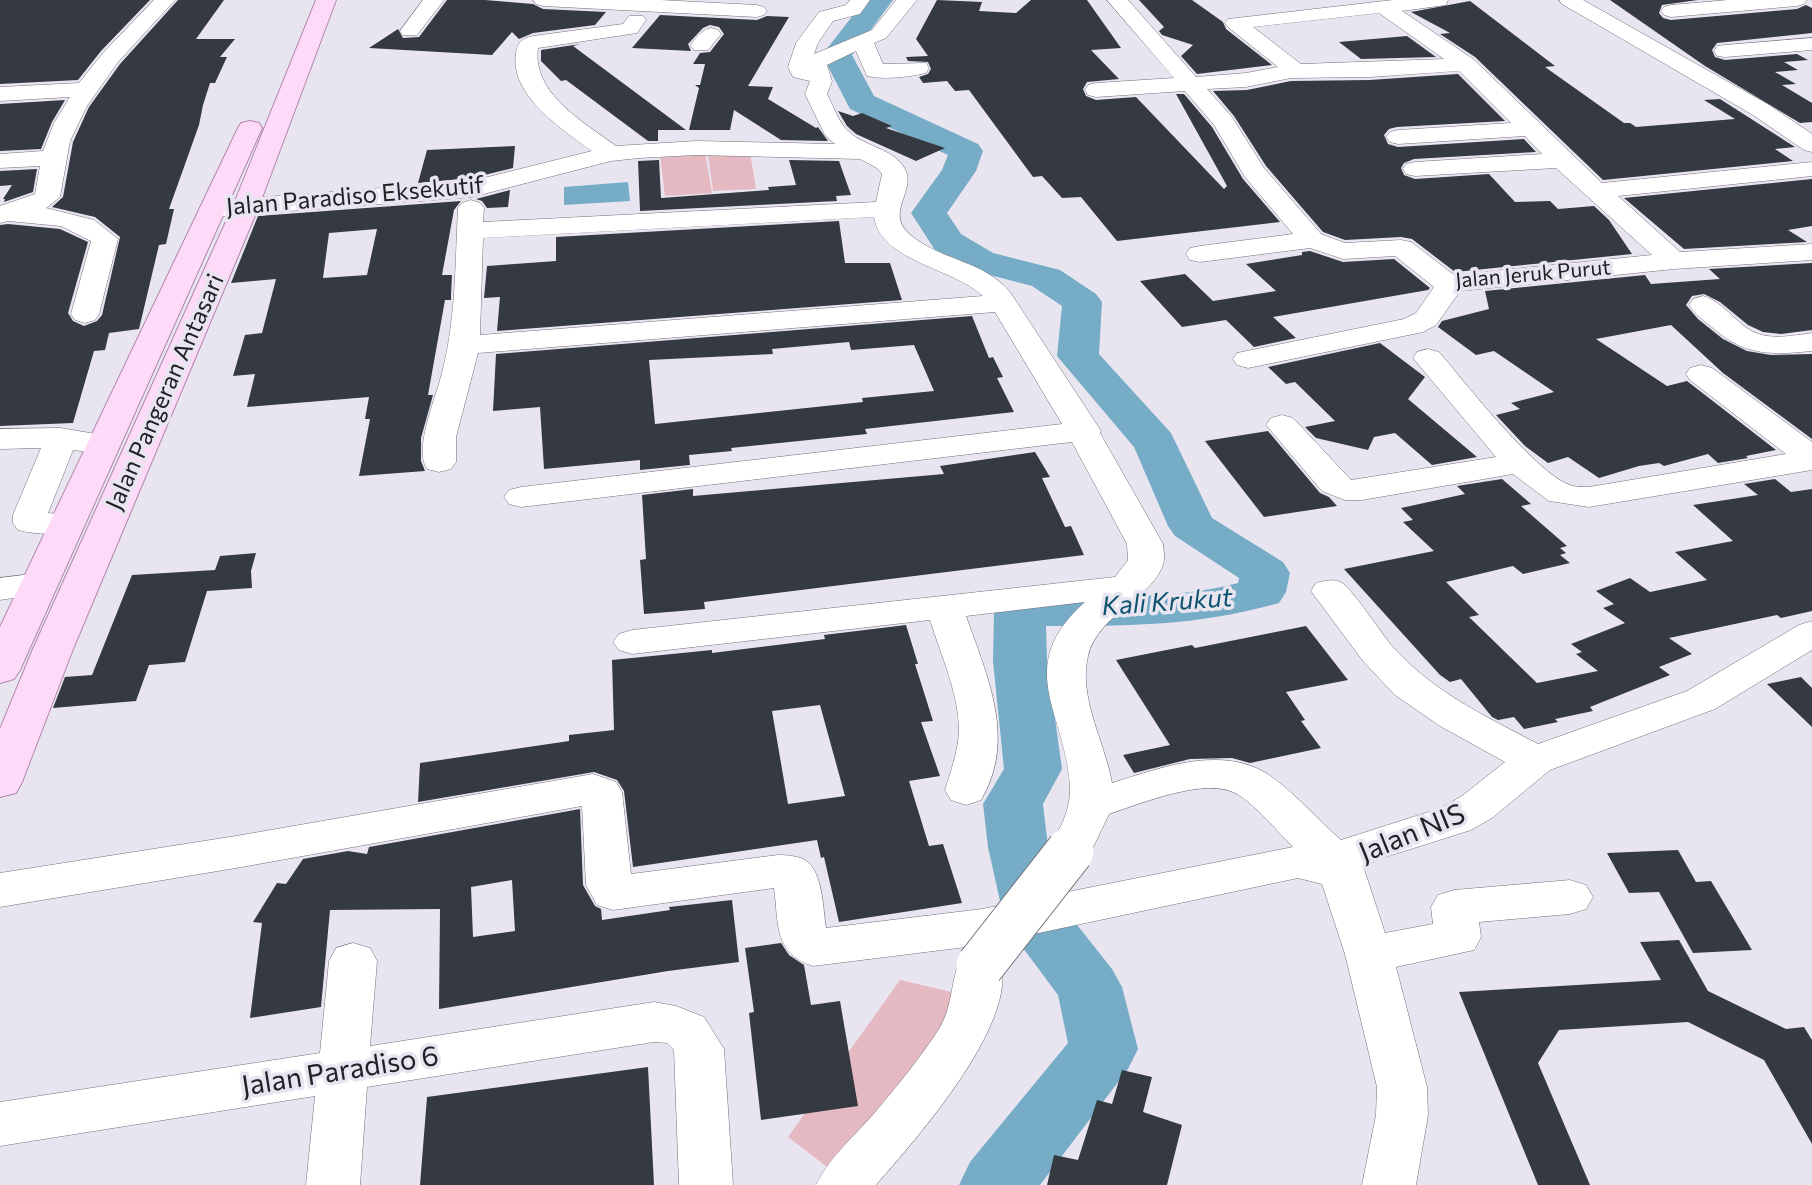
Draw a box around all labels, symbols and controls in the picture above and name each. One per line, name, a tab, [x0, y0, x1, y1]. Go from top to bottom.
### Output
street label: Jalan Paradiso Eksekutif	[225, 170, 485, 222]
street label: Jalan Jeruk Purut	[1454, 255, 1612, 293]
street label: Jalan Pangeran Antasari	[100, 269, 230, 515]
water label: Kali Krukut	[1101, 582, 1233, 622]
street label: Jalan NIS	[1354, 797, 1470, 869]
street label: Jalan Paradiso 6	[239, 1039, 441, 1103]

